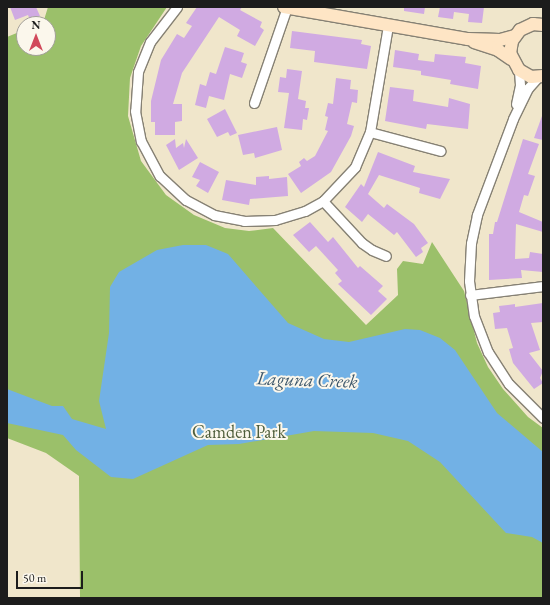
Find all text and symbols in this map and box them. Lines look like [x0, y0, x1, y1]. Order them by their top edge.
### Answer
north arrow [16, 16, 56, 56]
text: N [32, 18, 40, 32]
water label: Laguna Creek [256, 367, 358, 393]
park label: Camden Park [192, 421, 286, 443]
scale bar [18, 563, 85, 589]
text: 50 m [23, 570, 46, 586]

